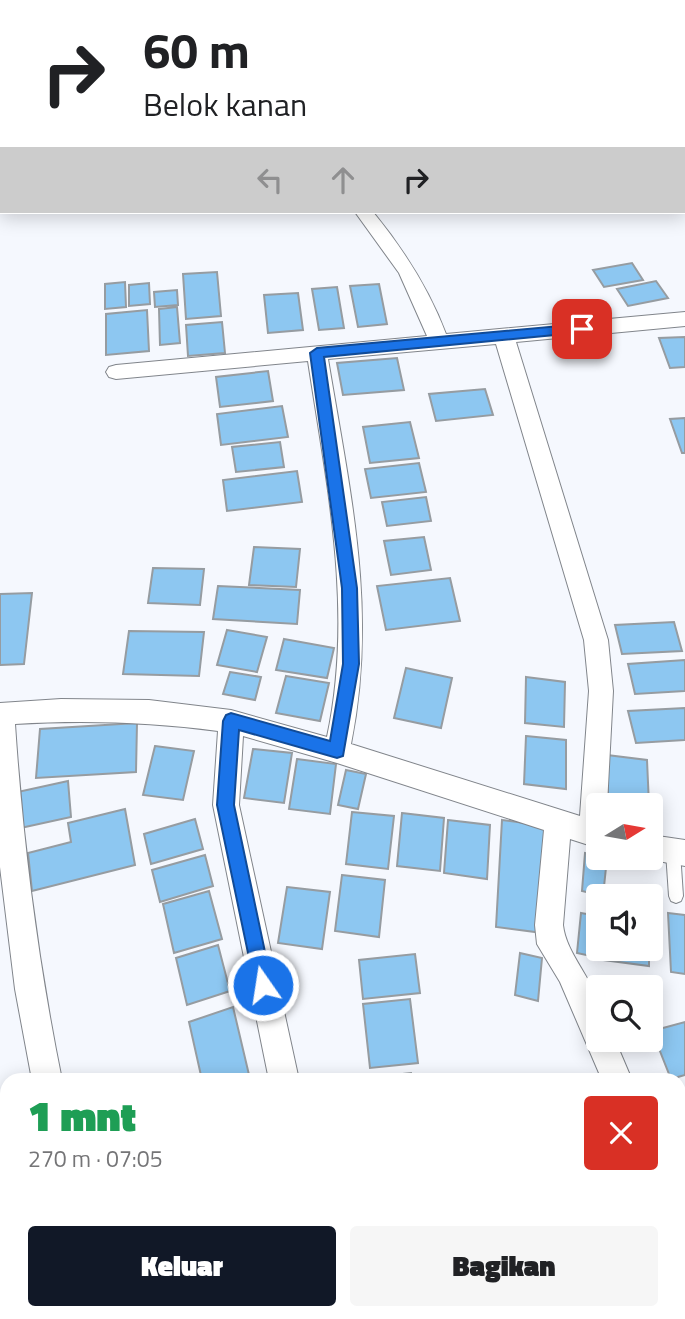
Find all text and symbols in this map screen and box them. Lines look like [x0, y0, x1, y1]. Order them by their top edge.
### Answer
text: 60 m [143, 12, 250, 87]
icon: right [28, 28, 119, 119]
text: Belok kanan [143, 80, 307, 128]
icon: left [251, 161, 289, 199]
icon: ahead [324, 161, 362, 199]
icon: right [397, 161, 435, 199]
pin [552, 299, 612, 359]
icon: arrive [563, 310, 601, 348]
north arrow [586, 793, 663, 870]
map controls [586, 793, 663, 1052]
button: sound [586, 884, 663, 961]
position arrow [226, 948, 300, 1022]
button: search [586, 975, 663, 1052]
text: 1 mnt [28, 1083, 136, 1147]
button: close [584, 1096, 658, 1170]
text: 270 m · 07:05 [28, 1141, 163, 1176]
button: Keluar [28, 1226, 336, 1306]
button: Bagikan [350, 1226, 658, 1306]

